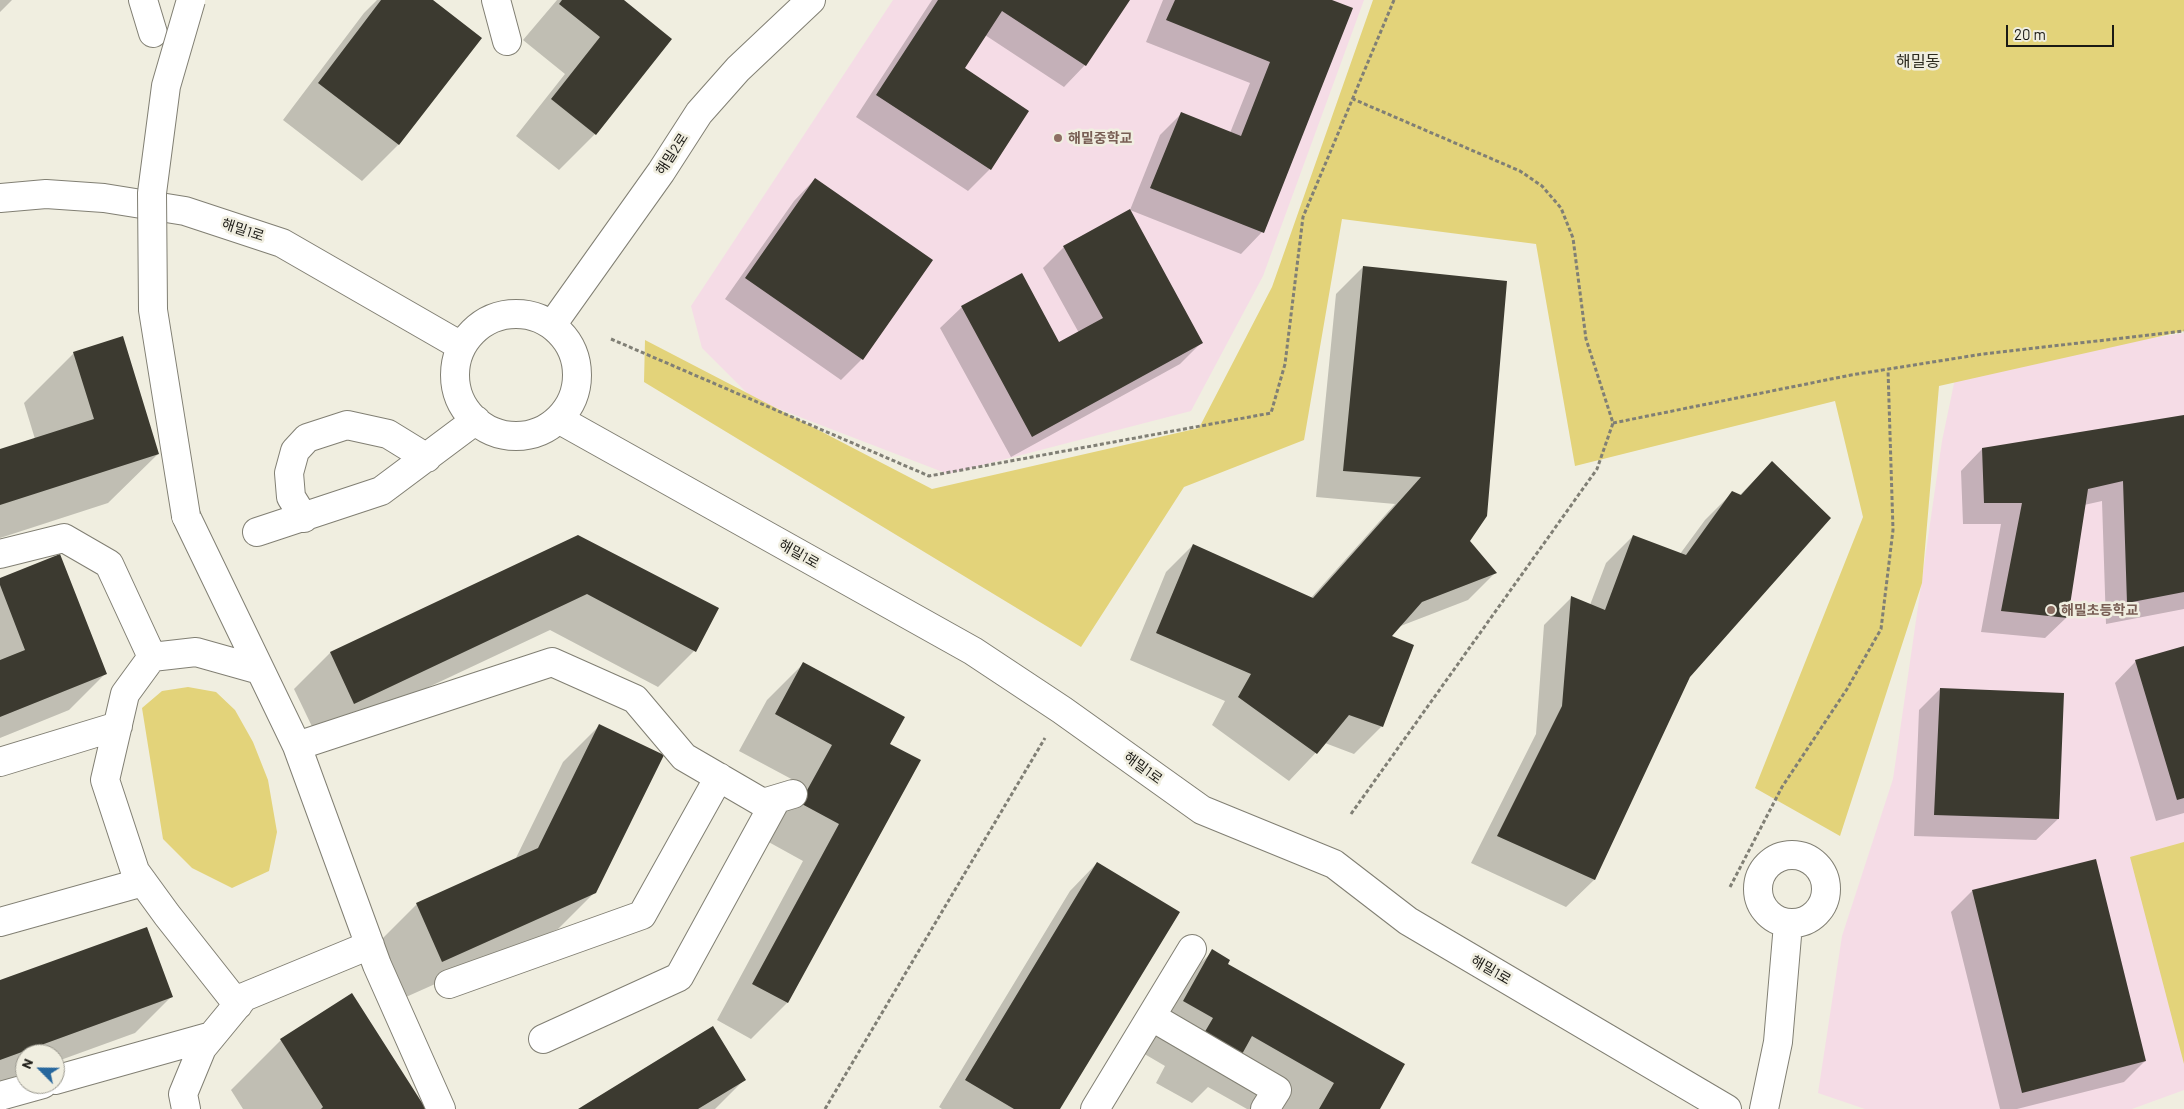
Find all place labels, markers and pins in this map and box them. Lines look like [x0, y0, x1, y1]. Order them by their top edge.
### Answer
place label: 해밀중학교 [1068, 130, 1132, 146]
marker: 해밀중학교 [1052, 132, 1064, 144]
place label: 해밀초등학교 [2061, 602, 2138, 618]
marker: 해밀초등학교 [2045, 604, 2057, 616]

